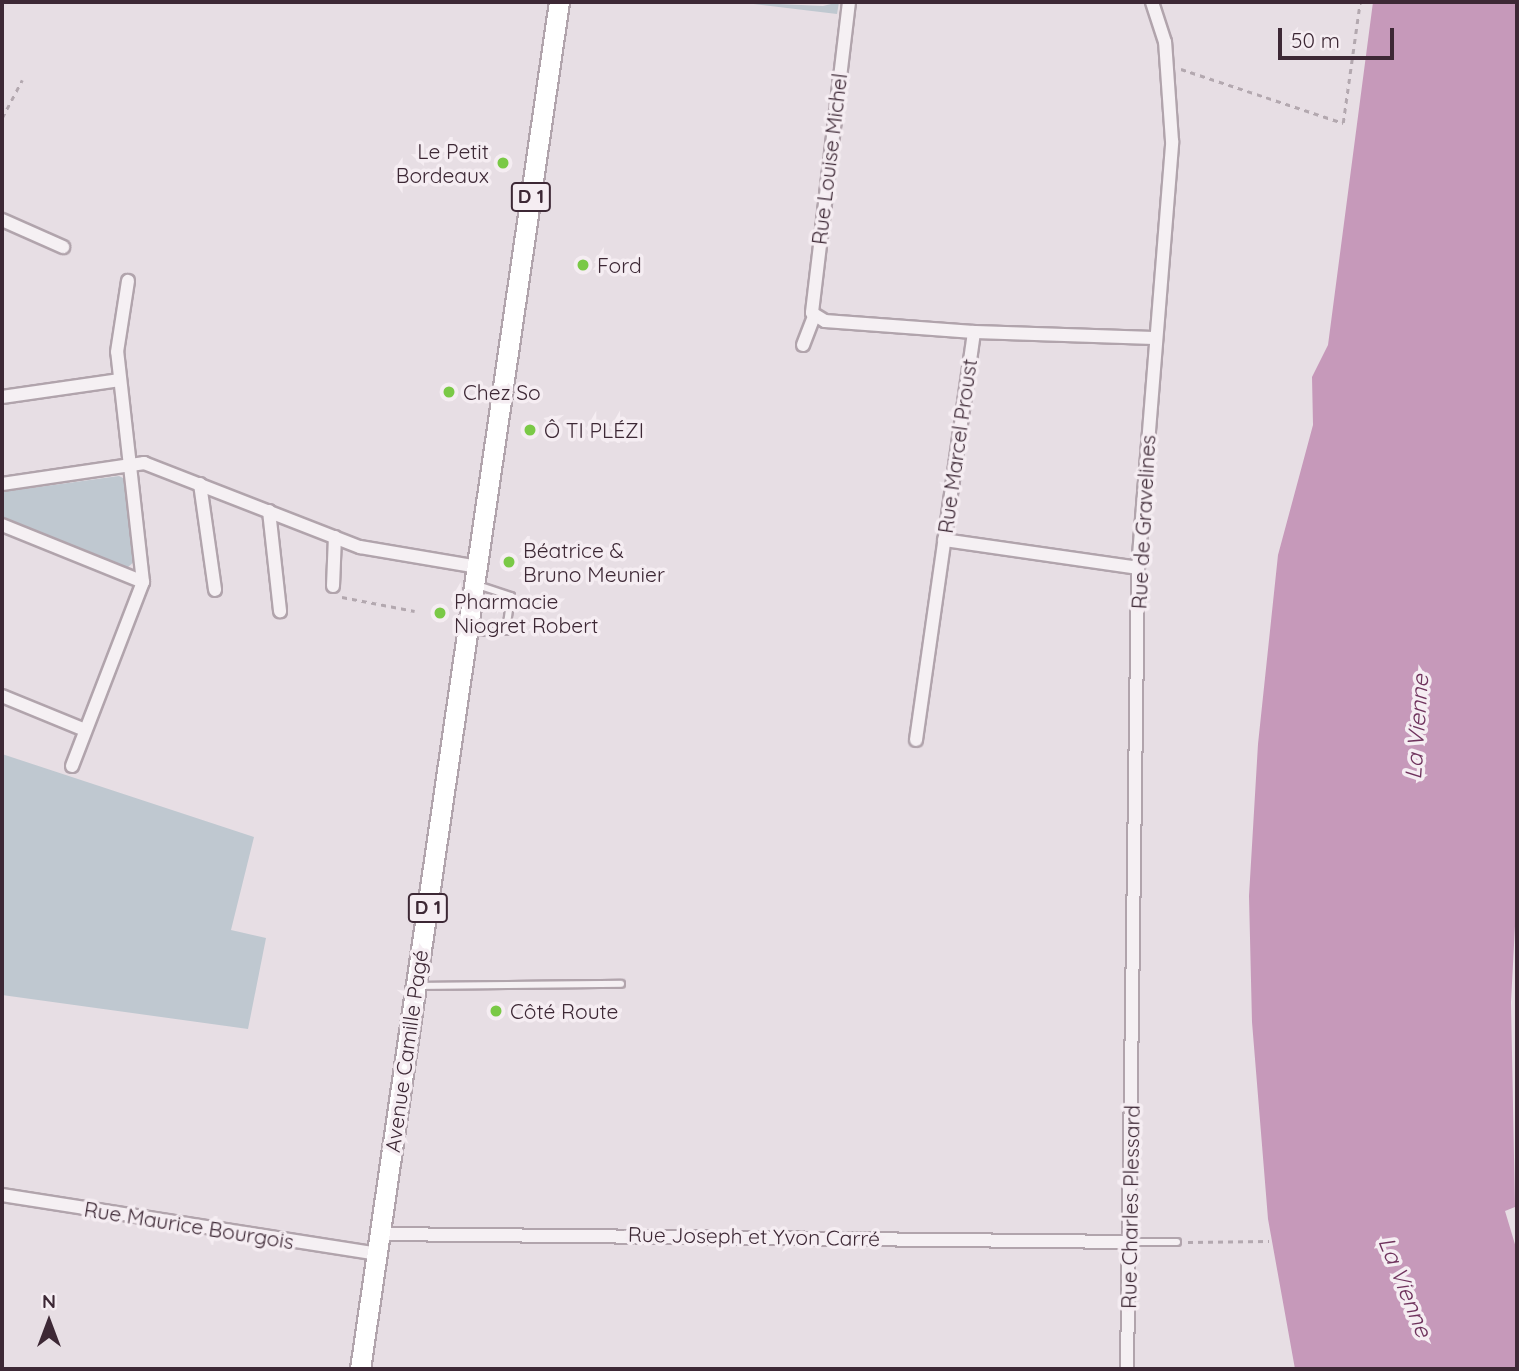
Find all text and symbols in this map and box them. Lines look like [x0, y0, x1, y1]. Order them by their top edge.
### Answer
scale bar [1281, 14, 1396, 58]
text: 50 m [1291, 27, 1340, 53]
street label: Rue Louise Michel [806, 72, 852, 246]
place label: Le Petit Bordeaux [396, 138, 489, 188]
marker: Le Petit Bordeaux [495, 155, 511, 171]
road number: D 1 [510, 182, 552, 212]
place label: Ford [597, 252, 642, 278]
marker: Ford [575, 257, 591, 273]
street label: Rue Marcel Proust [932, 357, 982, 535]
place label: Chez So [463, 379, 541, 405]
marker: Chez So [441, 384, 457, 400]
place label: Ô TI PLÉZI [544, 417, 644, 443]
marker: Ô TI PLÉZI [522, 422, 538, 438]
street label: Rue de Gravelines [1126, 434, 1160, 610]
place label: Béatrice & Bruno Meunier [523, 537, 665, 587]
marker: Béatrice & Bruno Meunier [501, 554, 517, 570]
place label: Pharmacie Niogret Robert [454, 588, 598, 638]
marker: Pharmacie Niogret Robert [432, 605, 448, 621]
water label: La Vienne [1400, 674, 1434, 780]
road number: D 1 [407, 893, 449, 924]
street label: Avenue Camille Pagé [379, 948, 433, 1154]
place label: Côté Route [510, 998, 618, 1024]
marker: Côté Route [488, 1003, 504, 1019]
street label: Rue Charles Plessard [1116, 1105, 1144, 1309]
street label: Rue Maurice Bourgois [82, 1196, 296, 1254]
street label: Rue Joseph et Yvon Carré [628, 1221, 880, 1251]
water label: La Vienne [1372, 1233, 1438, 1341]
north arrow [14, 1287, 84, 1357]
text: N [42, 1289, 56, 1313]

